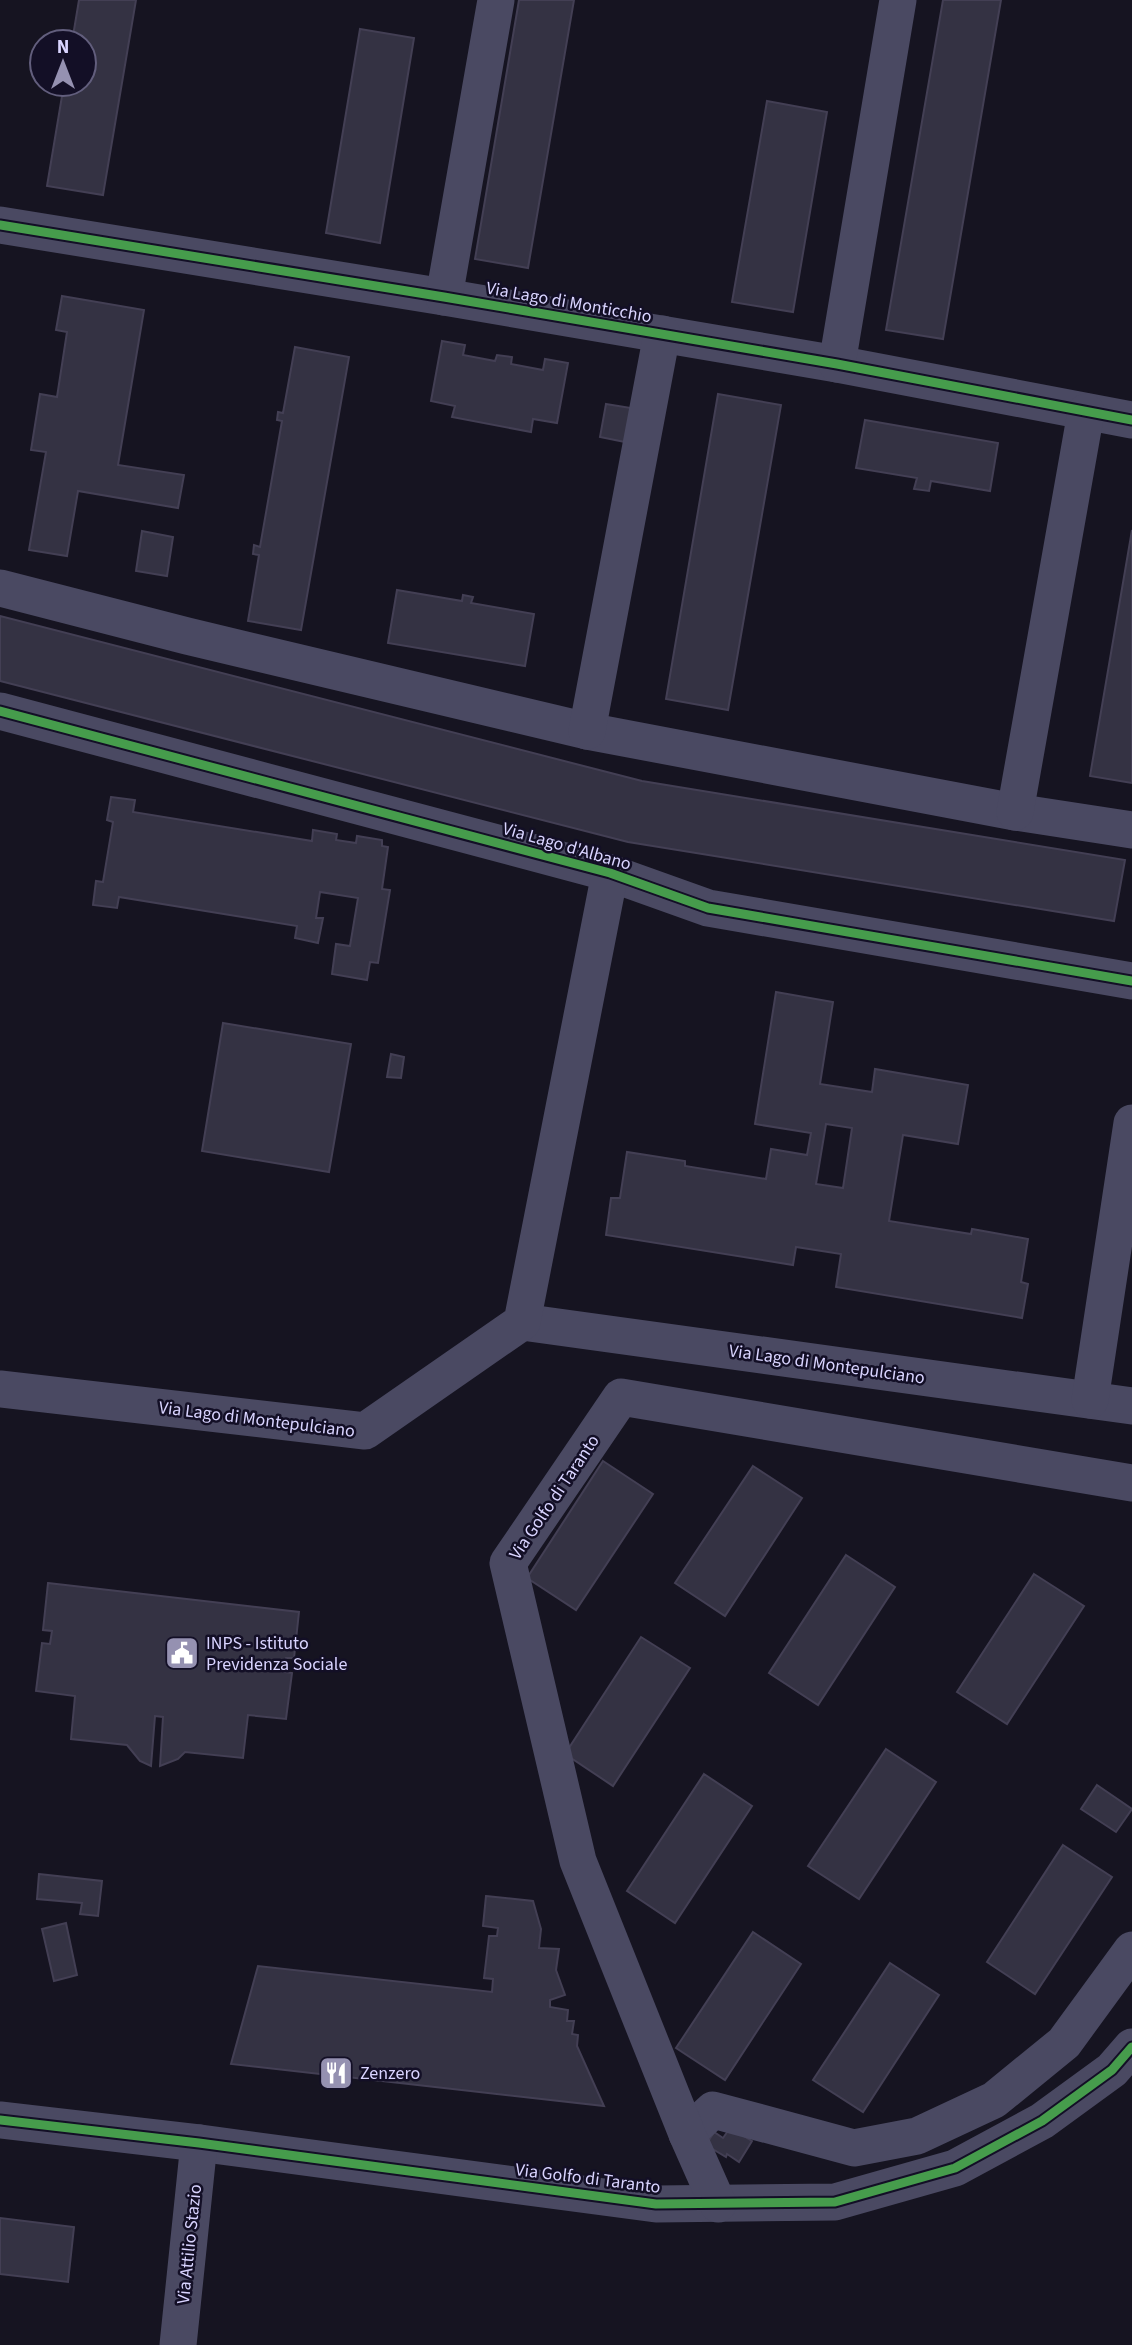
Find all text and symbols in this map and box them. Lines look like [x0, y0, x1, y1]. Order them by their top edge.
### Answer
north arrow [28, 28, 98, 98]
text: N [57, 34, 69, 61]
street label: Via Lago di Monticchio [484, 276, 654, 329]
street label: Via Lago d'Albano [500, 816, 634, 877]
street label: Via Lago di Montepulciano [727, 1338, 926, 1391]
street label: Via Lago di Montepulciano [157, 1395, 356, 1444]
street label: Via Golfo di Taranto [503, 1430, 606, 1565]
place label: INPS - Istituto Previdenza Sociale [206, 1631, 347, 1677]
public building icon: INPS - Istituto Previdenza Sociale [163, 1634, 201, 1672]
restaurant icon: Zenzero [317, 2054, 355, 2092]
place label: Zenzero [360, 2061, 420, 2086]
street label: Via Golfo di Taranto [514, 2157, 662, 2200]
street label: Via Attilio Stazio [171, 2183, 208, 2305]

